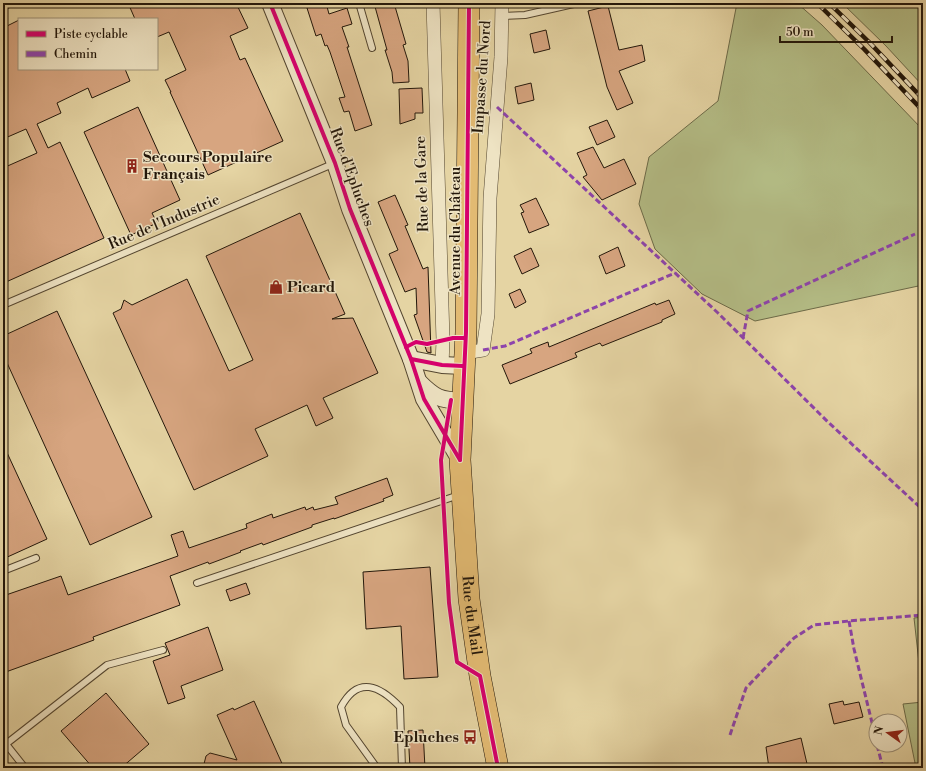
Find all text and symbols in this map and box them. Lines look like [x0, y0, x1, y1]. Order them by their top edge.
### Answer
legend [18, 18, 158, 70]
scale bar [780, 18, 892, 44]
street label: Impasse du Nord [469, 19, 495, 134]
text: 50 m [786, 25, 814, 40]
text: Piste cyclable [54, 27, 128, 42]
text: Chemin [54, 47, 97, 62]
street label: Rue d'Epluches [325, 125, 379, 229]
street label: Rue de la Gare [411, 135, 433, 233]
place label: Secours Populaire Français [143, 148, 272, 184]
building icon: Secours Populaire Français [124, 158, 140, 174]
street label: Avenue du Château [446, 166, 465, 296]
street label: Rue de l'Industrie [105, 190, 223, 254]
place label: Picard [287, 278, 336, 297]
shop icon: Picard [268, 279, 284, 295]
street label: Rue du Mail [458, 575, 486, 657]
north arrow [868, 713, 908, 753]
text: N [871, 725, 887, 737]
place label: Epluches [393, 728, 459, 747]
bus stop icon: Epluches [462, 729, 478, 745]

